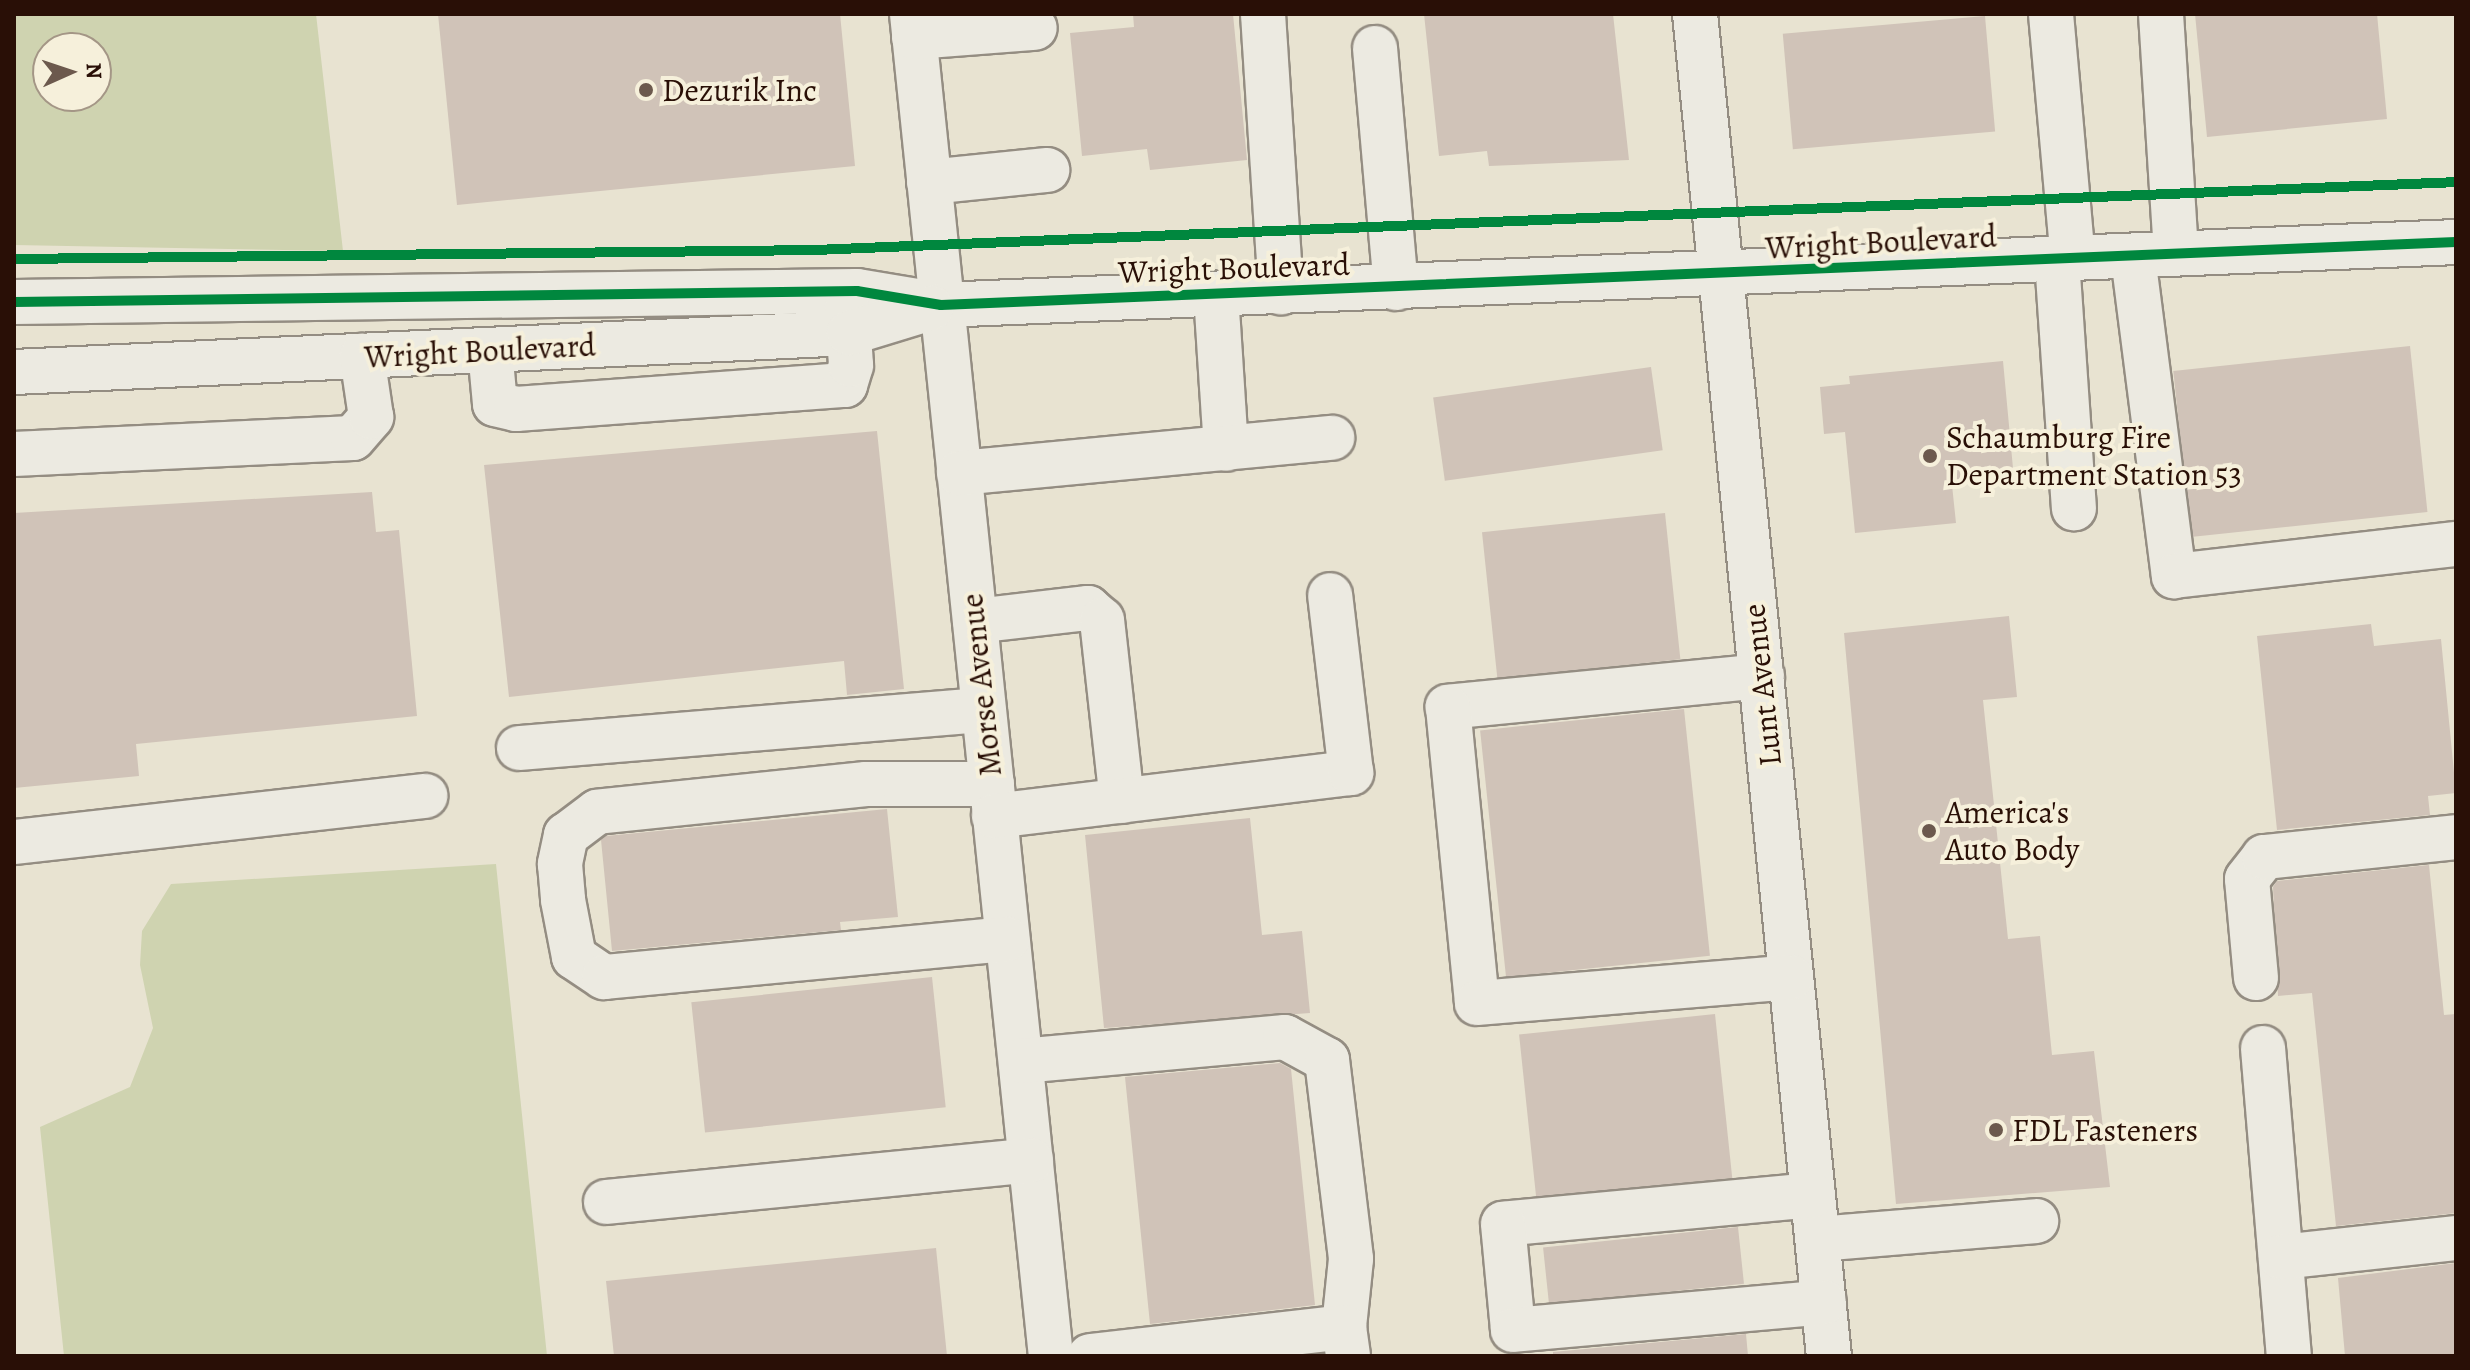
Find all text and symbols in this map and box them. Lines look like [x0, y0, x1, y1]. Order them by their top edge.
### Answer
north arrow [32, 32, 112, 112]
text: N [79, 62, 109, 80]
place label: Dezurik Inc [662, 71, 817, 109]
marker: Dezurik Inc [637, 81, 655, 99]
street label: Wright Boulevard [1764, 217, 1998, 267]
street label: Wright Boulevard [1118, 245, 1350, 291]
street label: Wright Boulevard [363, 326, 597, 376]
place label: Schaumburg Fire Department Station 53 [1946, 419, 2242, 494]
marker: Schaumburg Fire Department Station 53 [1921, 447, 1939, 465]
street label: Morse Avenue [952, 592, 1010, 778]
street label: Lunt Avenue [1734, 602, 1790, 768]
place label: America's Auto Body [1945, 794, 2079, 869]
marker: America's Auto Body [1920, 822, 1938, 840]
place label: FDL Fasteners [2012, 1111, 2198, 1149]
marker: FDL Fasteners [1987, 1121, 2005, 1139]

